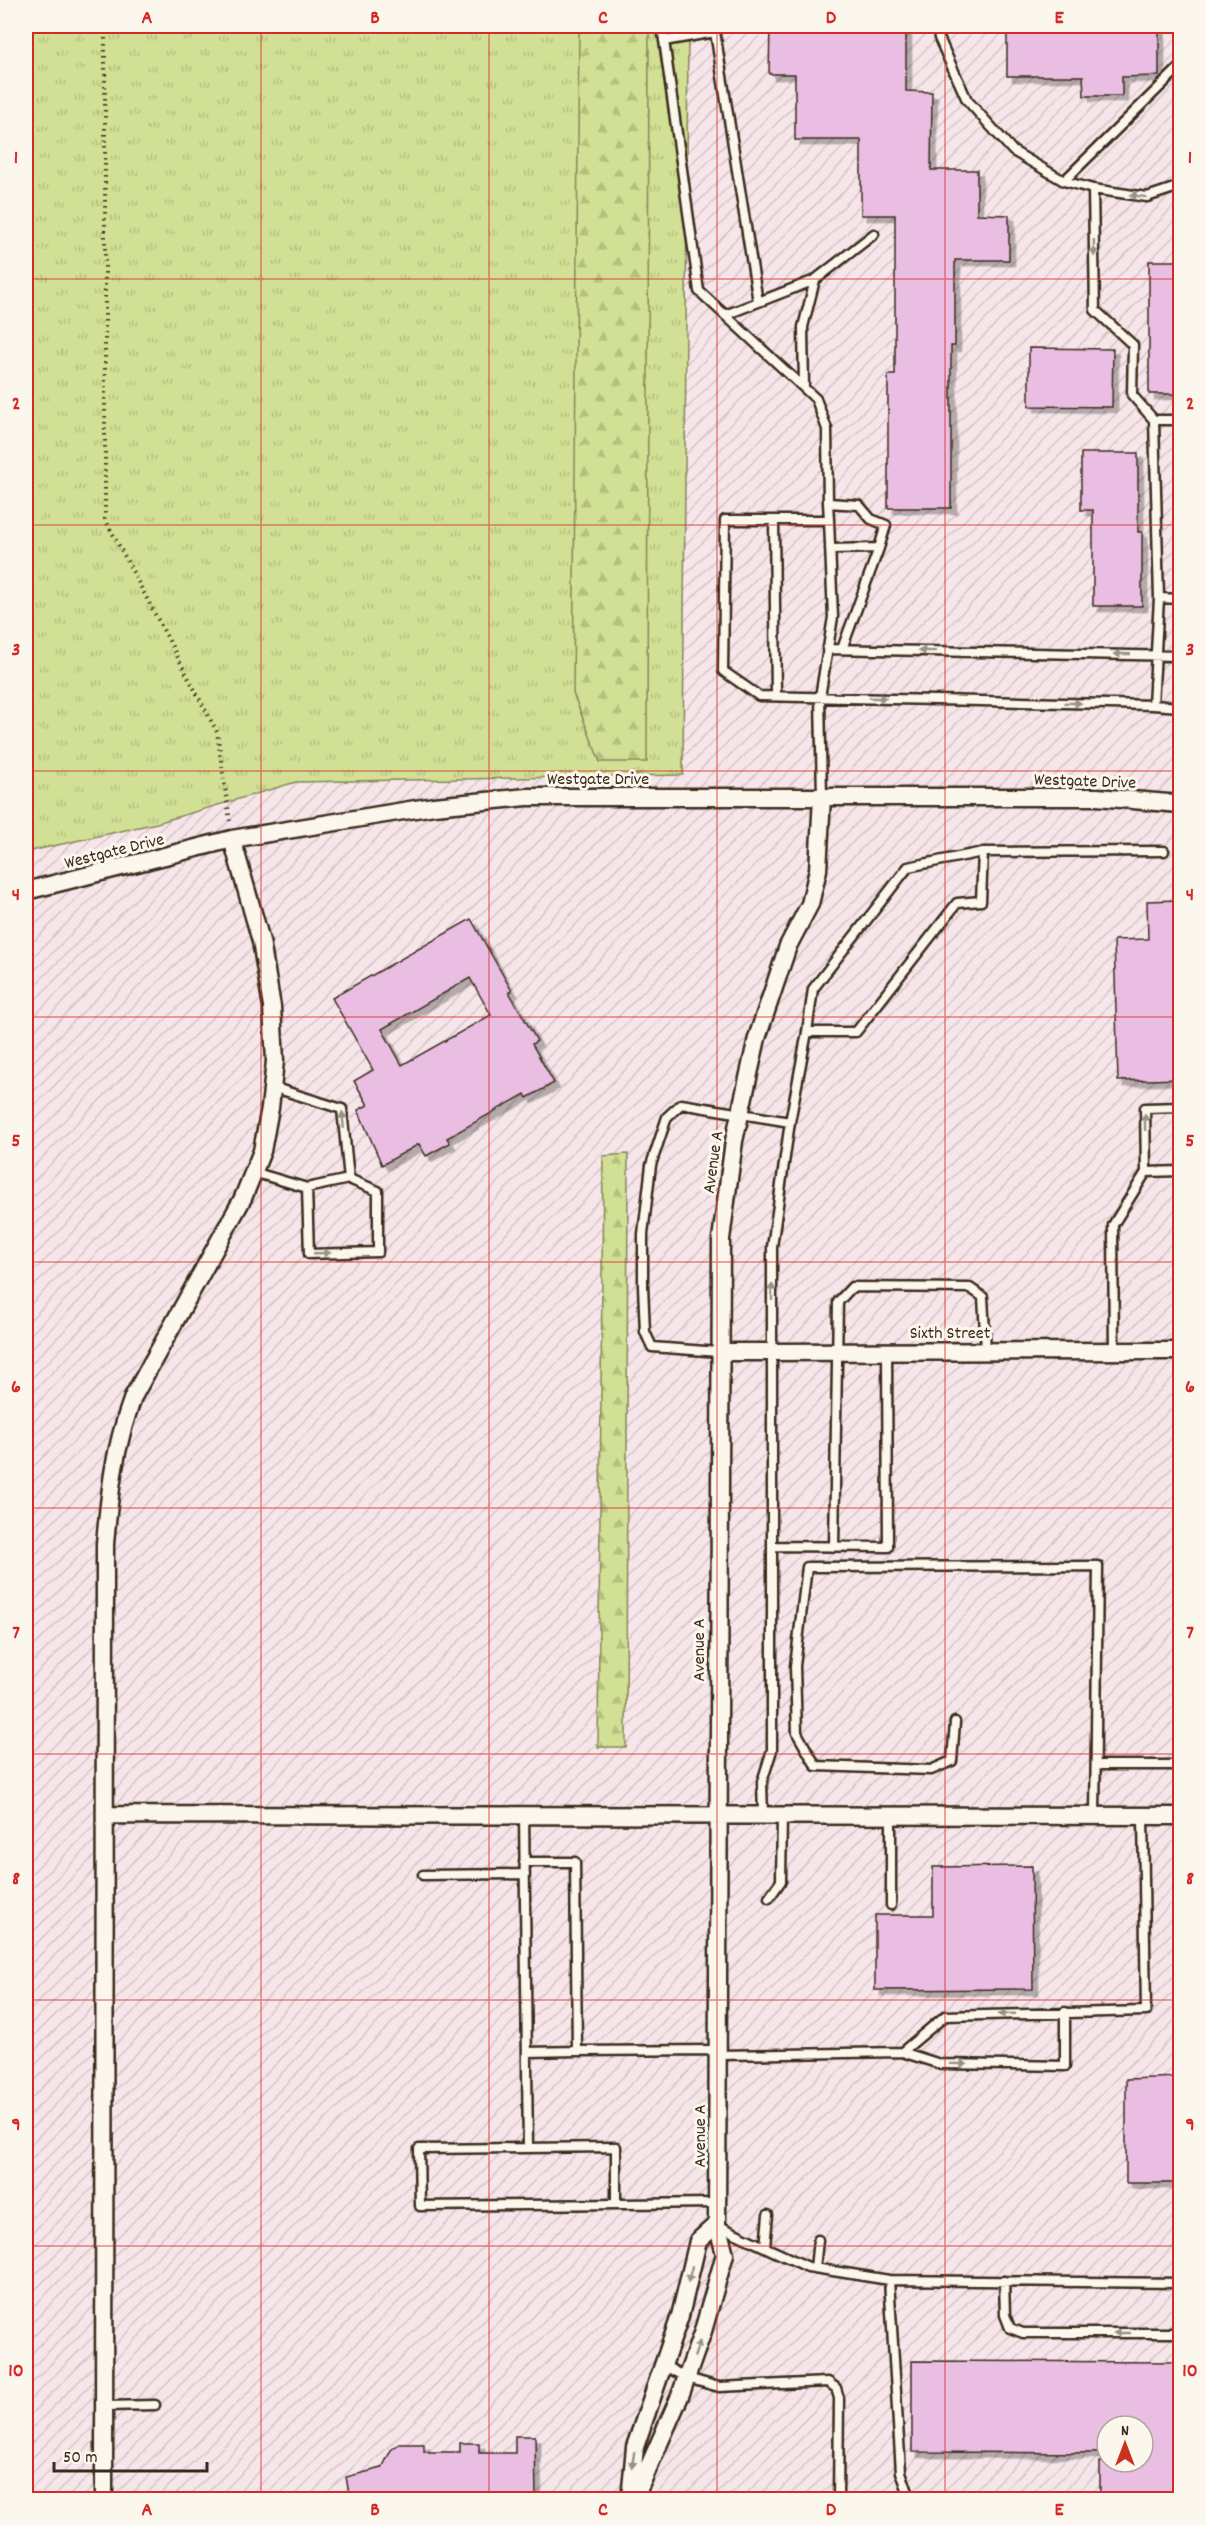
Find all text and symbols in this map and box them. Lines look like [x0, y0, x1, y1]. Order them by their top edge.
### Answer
text: A [142, 5, 153, 33]
text: B [370, 5, 380, 33]
text: C [598, 5, 608, 33]
text: D [826, 5, 837, 33]
text: E [1054, 5, 1064, 33]
text: 1 [14, 145, 18, 173]
text: 1 [1188, 145, 1192, 173]
one-way arrow [1128, 191, 1147, 200]
one-way arrow [1089, 238, 1099, 257]
text: 2 [12, 391, 20, 419]
text: 2 [1186, 391, 1194, 419]
text: 3 [12, 637, 20, 665]
text: 3 [1186, 637, 1194, 665]
one-way arrow [918, 646, 937, 655]
one-way arrow [1113, 649, 1132, 658]
one-way arrow [869, 693, 888, 703]
one-way arrow [1064, 699, 1083, 708]
street label: Westgate Drive [547, 768, 649, 793]
street label: Westgate Drive [1033, 768, 1136, 797]
street label: Westgate Drive [62, 828, 167, 877]
text: 4 [12, 882, 20, 910]
text: 4 [1186, 882, 1194, 910]
one-way arrow [338, 1111, 348, 1130]
one-way arrow [1140, 1112, 1150, 1131]
text: 5 [11, 1128, 21, 1156]
text: 5 [1185, 1128, 1195, 1156]
street label: Avenue A [698, 1129, 731, 1195]
one-way arrow [313, 1249, 332, 1258]
one-way arrow [767, 1283, 777, 1302]
street label: Sixth Street [910, 1322, 991, 1347]
text: 6 [11, 1374, 21, 1402]
text: 6 [1185, 1374, 1195, 1402]
street label: Avenue A [688, 1618, 713, 1682]
text: 7 [12, 1620, 20, 1648]
text: 7 [1186, 1620, 1194, 1648]
text: 8 [12, 1866, 20, 1894]
text: 8 [1186, 1866, 1194, 1894]
one-way arrow [997, 2009, 1016, 2019]
one-way arrow [950, 2059, 969, 2069]
street label: Avenue A [689, 2104, 714, 2168]
text: 9 [11, 2112, 21, 2140]
text: 9 [1185, 2112, 1195, 2140]
one-way arrow [685, 2264, 695, 2283]
one-way arrow [1113, 2328, 1132, 2338]
one-way arrow [693, 2340, 703, 2358]
text: 10 [8, 2358, 24, 2386]
text: 10 [1182, 2358, 1198, 2386]
north arrow [1095, 2414, 1155, 2474]
text: N [1121, 2420, 1129, 2443]
scale bar [54, 2435, 207, 2473]
text: 50 m [63, 2446, 98, 2471]
one-way arrow [629, 2450, 638, 2469]
text: A [142, 2497, 153, 2525]
text: B [370, 2497, 380, 2525]
text: C [598, 2497, 608, 2525]
text: D [826, 2497, 837, 2525]
text: E [1054, 2497, 1064, 2525]

